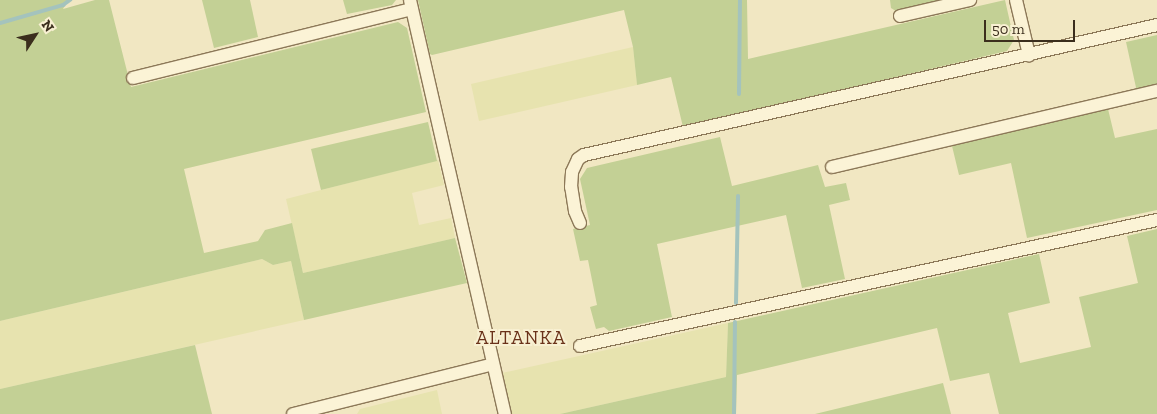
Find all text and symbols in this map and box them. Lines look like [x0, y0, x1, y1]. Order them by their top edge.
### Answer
north arrow [10, 10, 60, 60]
scale bar [987, 10, 1078, 42]
text: N [38, 17, 58, 35]
text: 50 m [992, 20, 1025, 38]
district label: ALTANKA [475, 327, 567, 349]

